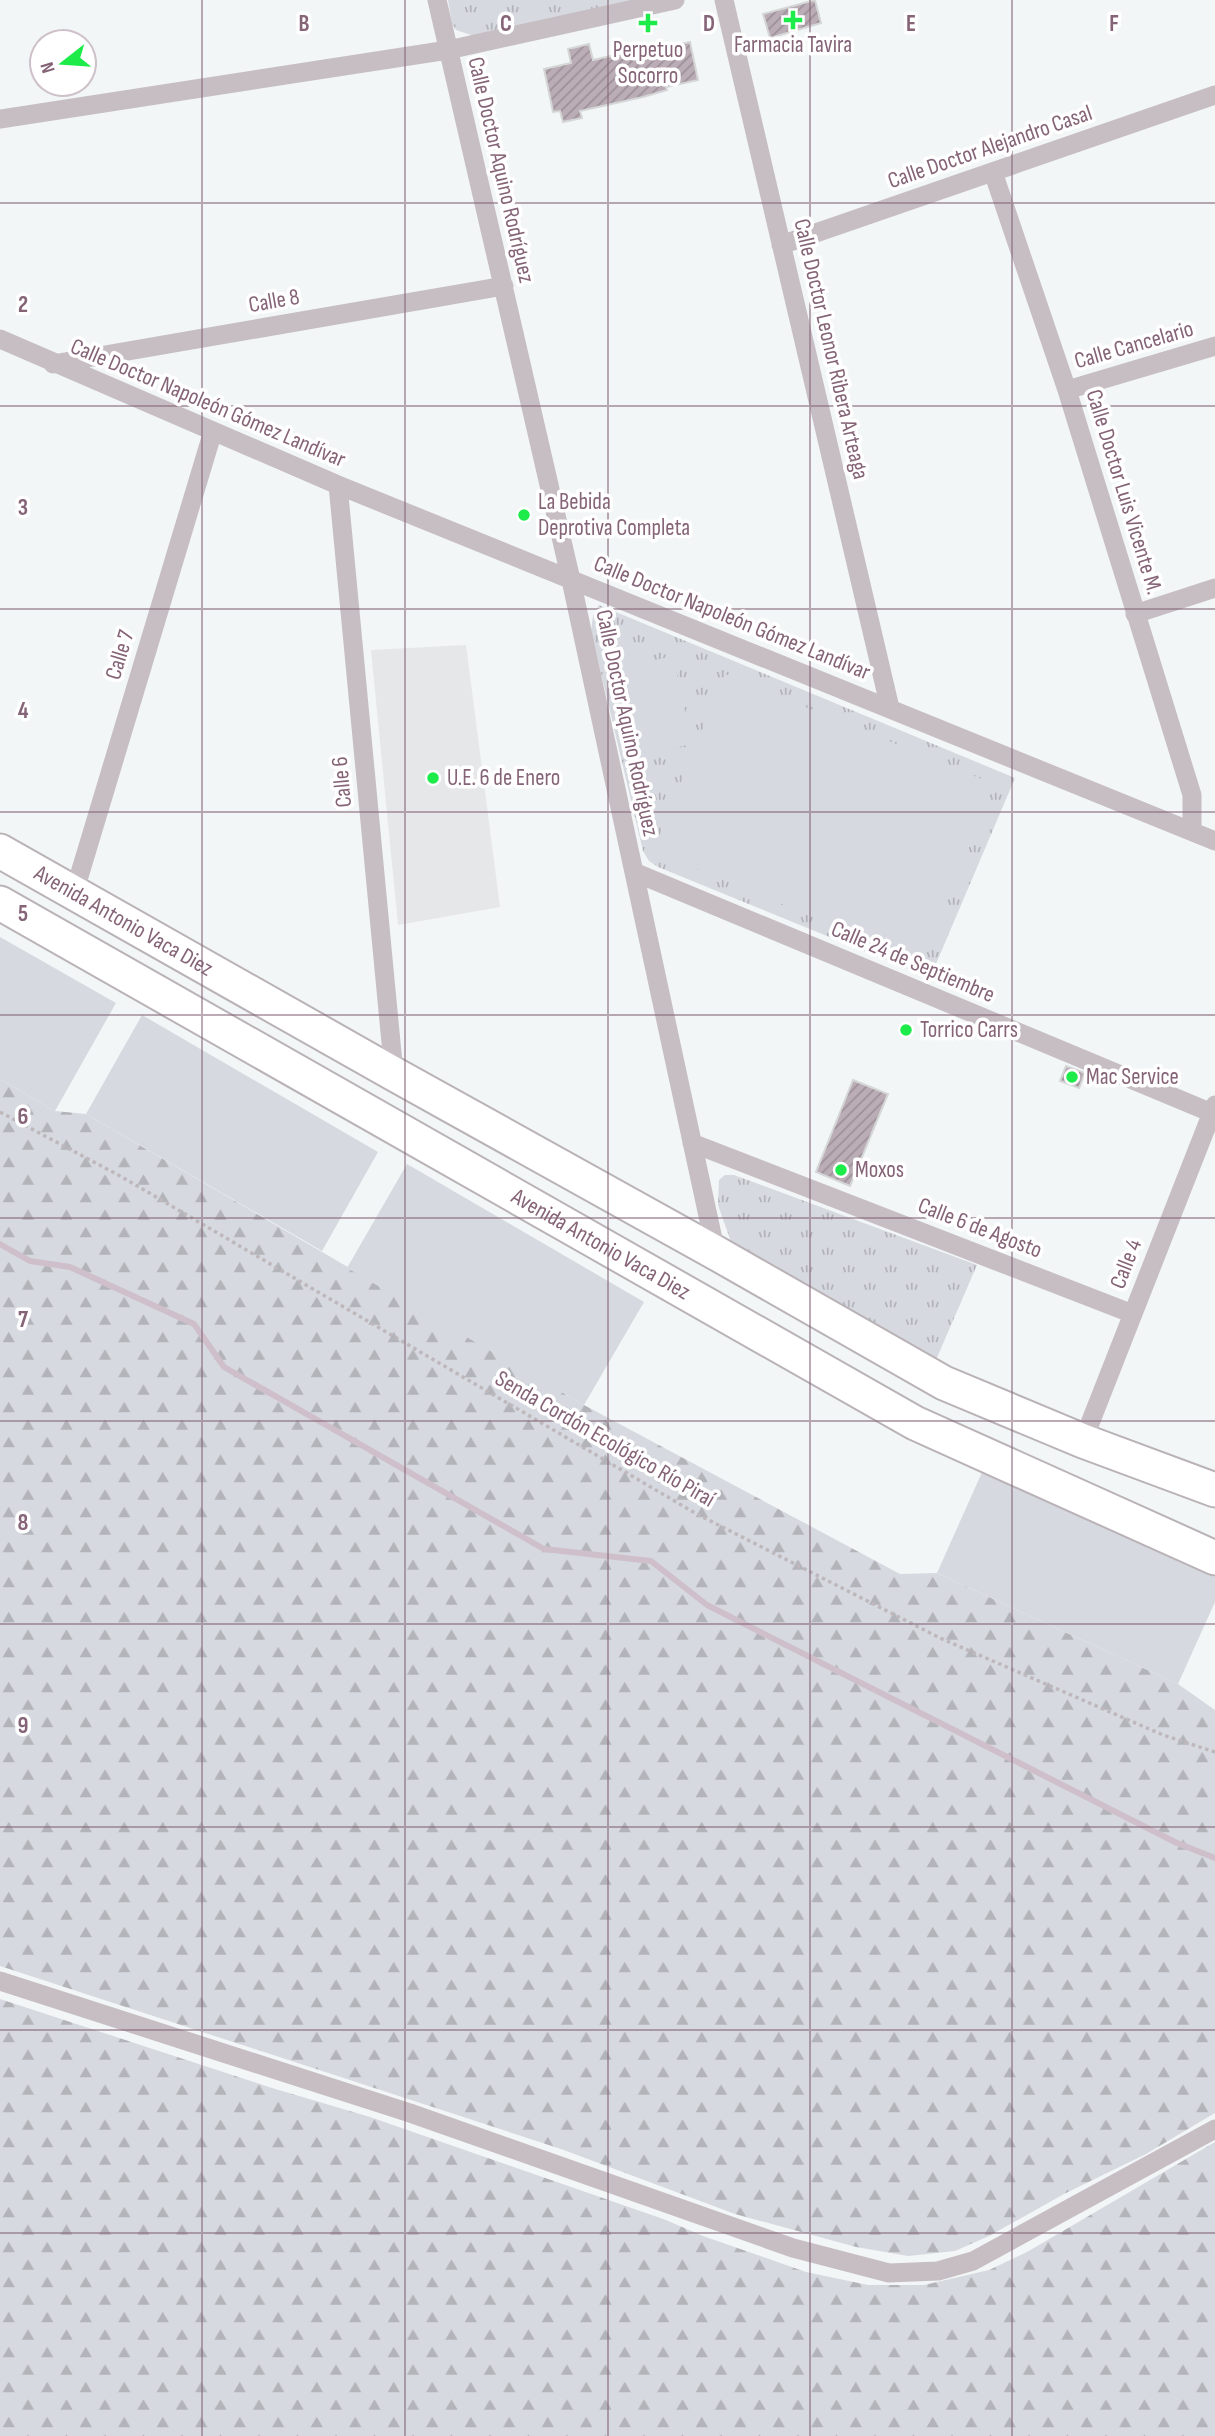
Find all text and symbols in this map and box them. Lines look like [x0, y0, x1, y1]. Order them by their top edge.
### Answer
text: B [299, 10, 310, 38]
text: C [500, 10, 512, 38]
text: D [703, 10, 715, 38]
text: E [906, 10, 916, 38]
text: F [1109, 10, 1119, 38]
marker: Farmacia Tavira [785, 12, 801, 28]
marker: Perpetuo Socorro [638, 13, 658, 33]
north arrow [28, 28, 98, 98]
place label: Farmacia Tavira [734, 31, 852, 59]
place label: Perpetuo Socorro [613, 36, 683, 90]
street label: Calle Doctor Aquino Rodríguez [461, 54, 541, 286]
text: N [36, 59, 61, 76]
street label: Calle Doctor Alejandro Casal [884, 99, 1096, 195]
street label: Calle Doctor Leonor Ribera Arteaga [787, 216, 875, 482]
street label: Calle 8 [246, 283, 302, 319]
text: 2 [18, 291, 28, 319]
street label: Calle Cancelario [1071, 315, 1197, 375]
street label: Calle Doctor Napoleón Gómez Landívar [66, 332, 350, 474]
street label: Calle Doctor Luis Vicente M. [1080, 386, 1168, 598]
place label: La Bebida Deprotiva Completa [538, 488, 690, 542]
text: 3 [18, 494, 28, 522]
marker: La Bebida Deprotiva Completa [516, 507, 532, 523]
street label: Calle Doctor Napoleón Gómez Landívar [590, 550, 875, 687]
street label: Calle Doctor Aquino Rodríguez [589, 607, 665, 839]
street label: Calle 7 [99, 627, 141, 683]
text: 4 [18, 697, 29, 725]
street label: Calle 6 [326, 755, 358, 809]
place label: U.E. 6 de Enero [447, 764, 560, 792]
marker: U.E. 6 de Enero [425, 770, 441, 786]
street label: Avenida Antonio Vaca Diez [28, 859, 218, 983]
text: 5 [18, 900, 28, 928]
street label: Calle 24 de Septiembre [827, 915, 999, 1009]
place label: Torrico Carrs [920, 1016, 1018, 1044]
marker: Torrico Carrs [898, 1022, 914, 1038]
place label: Mac Service [1086, 1063, 1179, 1091]
marker: Mac Service [1064, 1069, 1080, 1085]
text: 6 [18, 1103, 28, 1131]
place label: Moxos [855, 1156, 904, 1184]
marker: Moxos [833, 1162, 849, 1178]
street label: Avenida Antonio Vaca Diez [506, 1182, 695, 1306]
street label: Calle 6 de Agosto [914, 1192, 1046, 1264]
street label: Calle 4 [1104, 1235, 1148, 1293]
text: 7 [18, 1306, 28, 1334]
street label: Senda Cordón Ecológico Río Piraí [490, 1365, 721, 1514]
text: 8 [18, 1509, 29, 1537]
text: 9 [18, 1712, 28, 1740]

